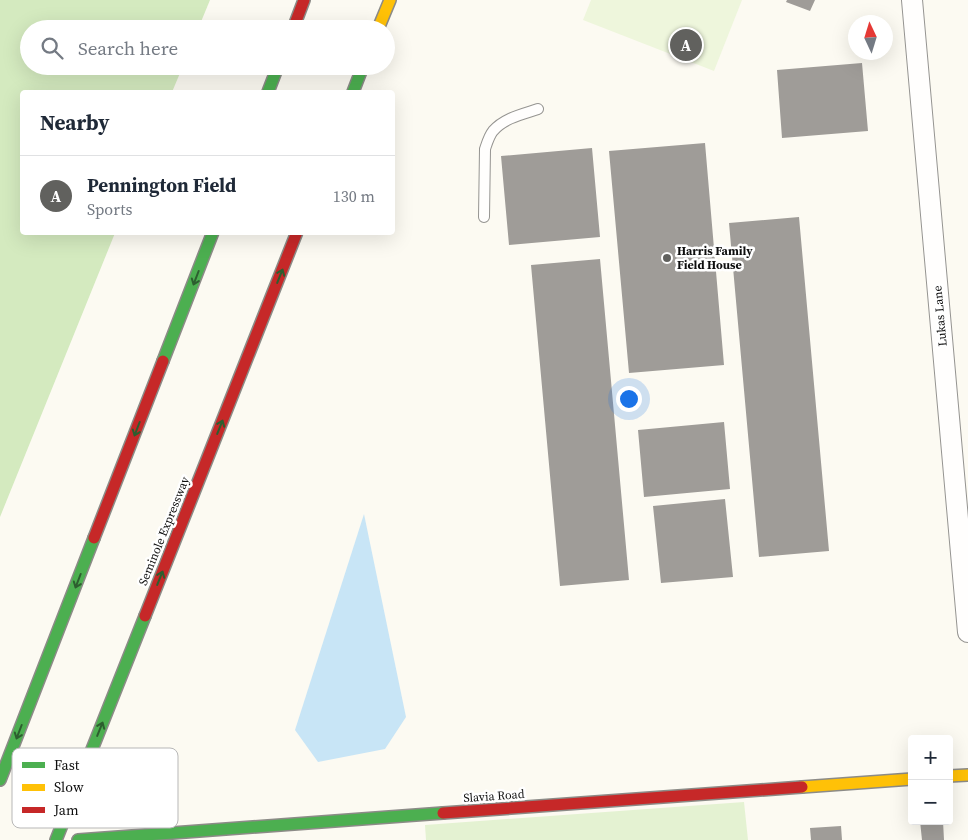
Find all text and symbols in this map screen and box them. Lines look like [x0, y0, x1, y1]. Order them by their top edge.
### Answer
north arrow [848, 15, 893, 60]
search box [20, 20, 395, 75]
pin: A [670, 26, 702, 64]
icon: search [38, 34, 66, 62]
text: Search here [78, 35, 178, 61]
text: Nearby [40, 108, 110, 137]
text: Pennington Field [87, 172, 236, 198]
text: A [51, 185, 61, 207]
text: 130 m [333, 185, 375, 207]
text: Sports [87, 198, 132, 220]
place label: Harris Family Field House [677, 243, 753, 273]
marker: Harris Family Field House [661, 252, 673, 264]
one-way arrow [276, 269, 285, 284]
one-way arrow [191, 270, 200, 285]
street label: Lukas Lane [929, 285, 951, 347]
your location [616, 386, 642, 412]
one-way arrow [216, 420, 225, 435]
one-way arrow [132, 421, 141, 436]
street label: Seminole Expressway [135, 474, 193, 588]
one-way arrow [156, 571, 165, 586]
one-way arrow [73, 573, 82, 588]
one-way arrow [96, 722, 106, 737]
one-way arrow [14, 724, 23, 739]
map controls [908, 735, 953, 825]
button: + [908, 735, 953, 780]
legend [12, 748, 178, 828]
text: Fast [54, 755, 80, 775]
text: Slow [54, 777, 84, 797]
button: − [908, 780, 953, 825]
street label: Slavia Road [463, 786, 525, 806]
text: Jam [53, 800, 79, 820]

